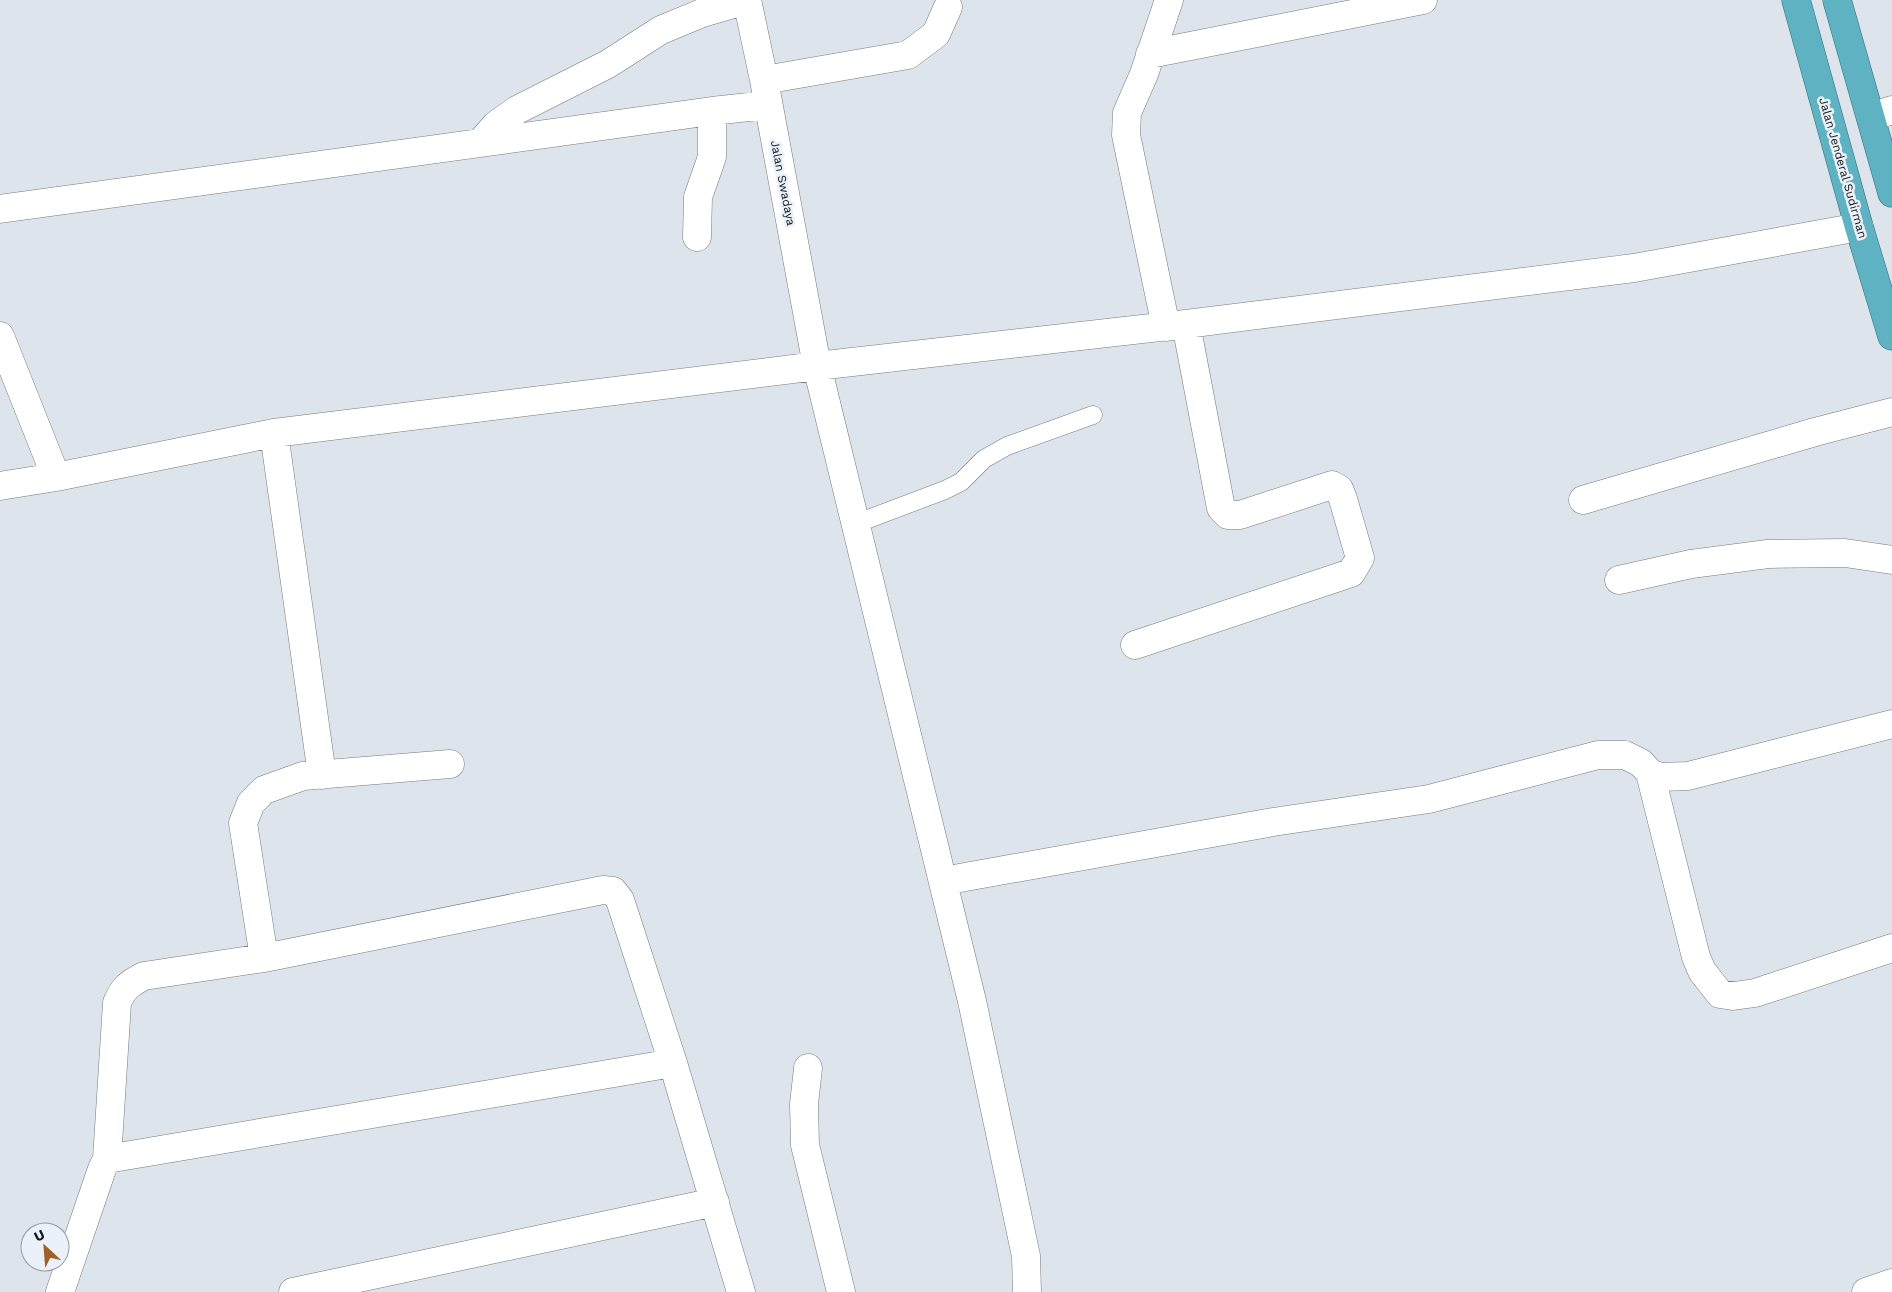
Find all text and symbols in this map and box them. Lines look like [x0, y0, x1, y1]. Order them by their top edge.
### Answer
street label: Jalan Jenderal Sudirman [1816, 96, 1870, 240]
street label: Jalan Swadaya [768, 139, 798, 227]
north arrow [20, 1222, 70, 1272]
text: U [31, 1226, 47, 1245]

